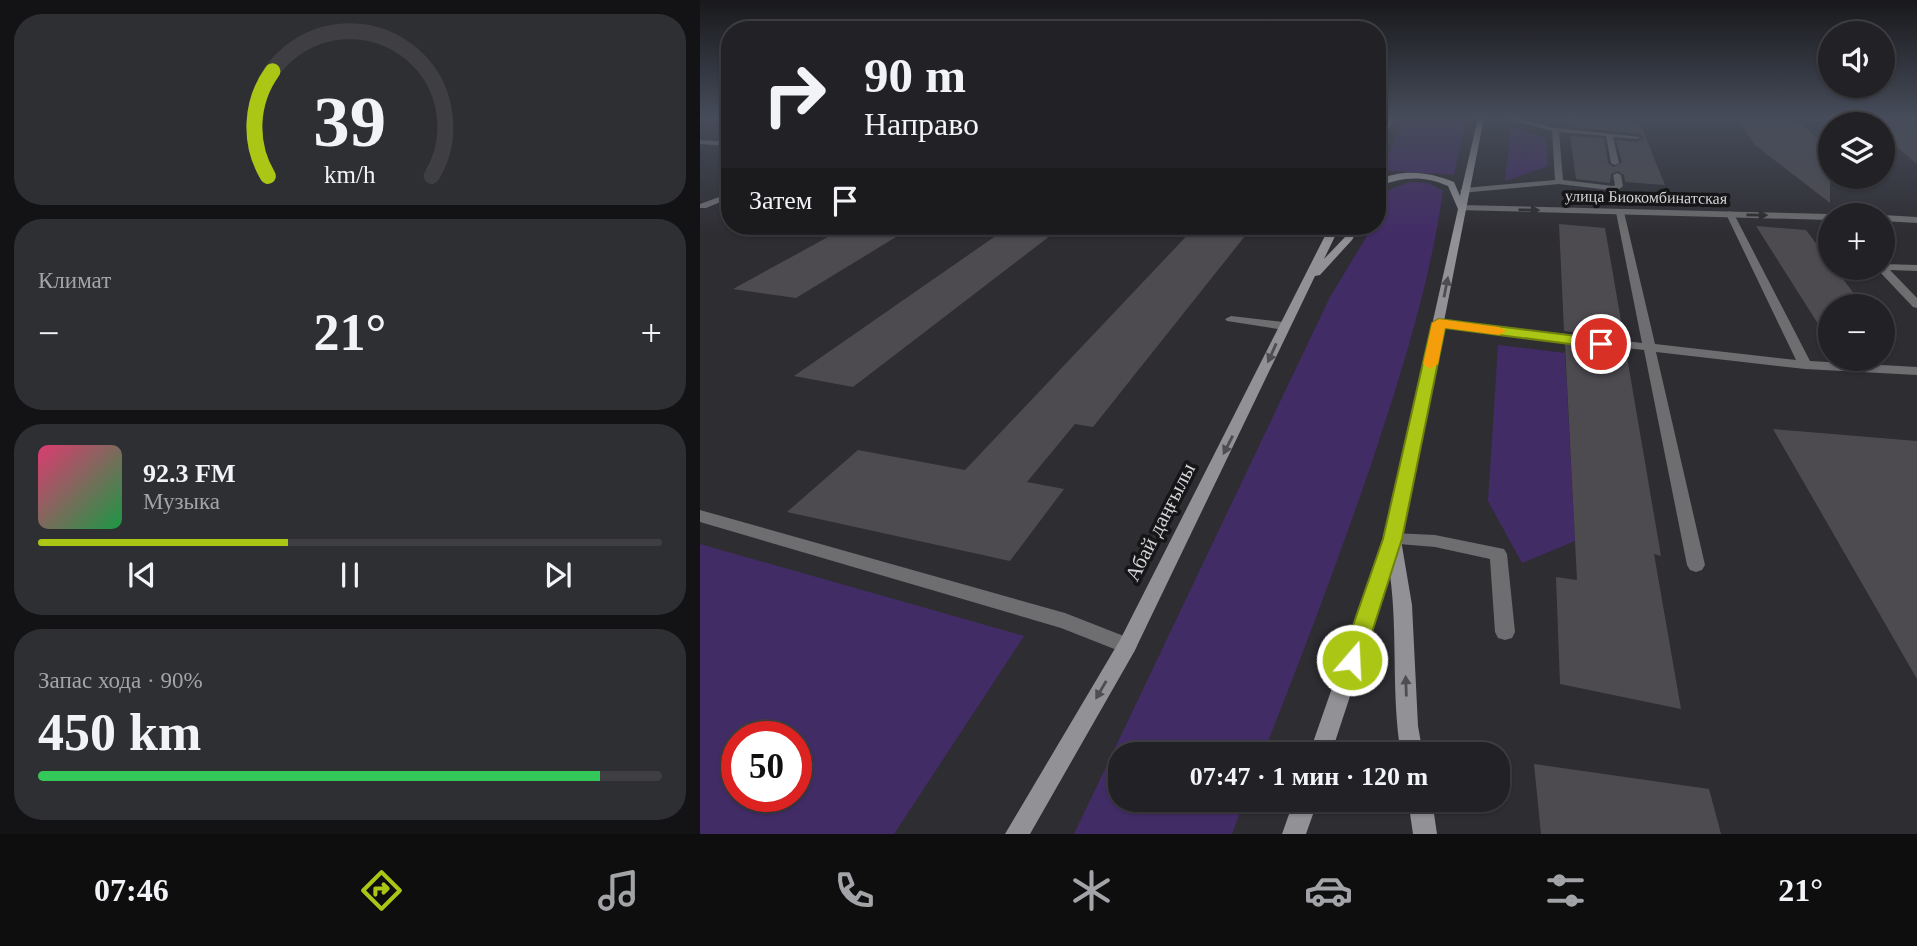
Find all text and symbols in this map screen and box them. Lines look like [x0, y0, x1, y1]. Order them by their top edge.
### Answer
map controls [1818, 21, 1895, 371]
button: sound [1818, 21, 1895, 98]
text: 90 m [864, 48, 966, 103]
icon: right [749, 49, 840, 140]
text: 39 [314, 81, 386, 162]
text: Направо [864, 106, 979, 142]
button: layers [1818, 112, 1895, 189]
text: km/h [324, 160, 376, 187]
icon: arrive [826, 182, 864, 220]
text: Затем [749, 186, 812, 215]
street label: улица Биокомбинатская [1565, 187, 1728, 208]
button: + [1818, 203, 1895, 280]
one-way arrow [1519, 204, 1541, 216]
one-way arrow [1746, 209, 1768, 221]
text: Климат [38, 268, 111, 293]
one-way arrow [1441, 276, 1452, 298]
button: − [1818, 294, 1895, 371]
text: 21° [314, 304, 386, 361]
text: − [38, 312, 59, 354]
text: + [641, 312, 662, 354]
pin [1571, 314, 1631, 374]
icon: arrive [1582, 325, 1620, 363]
one-way arrow [1266, 343, 1278, 363]
one-way arrow [1222, 435, 1234, 455]
text: 92.3 FM [143, 459, 235, 488]
street label: Абай даңғылы [1120, 459, 1200, 585]
text: Музыка [143, 489, 220, 514]
icon: previous [123, 556, 161, 594]
icon: pause [331, 556, 369, 594]
icon: next [539, 556, 577, 594]
position arrow [1315, 623, 1389, 697]
text: Запас хода · 90% [38, 668, 203, 693]
one-way arrow [1400, 675, 1411, 697]
one-way arrow [1095, 681, 1107, 700]
text: 450 km [38, 704, 201, 761]
speed limit sign: 50 [721, 721, 812, 812]
text: 07:47 · 1 мин · 120 m [1190, 762, 1428, 791]
icon: directions [357, 866, 406, 915]
icon: music [594, 866, 643, 915]
icon: phone [830, 866, 879, 915]
icon: climate [1067, 866, 1116, 915]
icon: car [1304, 866, 1353, 915]
icon: filters [1541, 866, 1590, 915]
text: 07:46 [94, 872, 169, 908]
text: 21° [1778, 872, 1823, 908]

